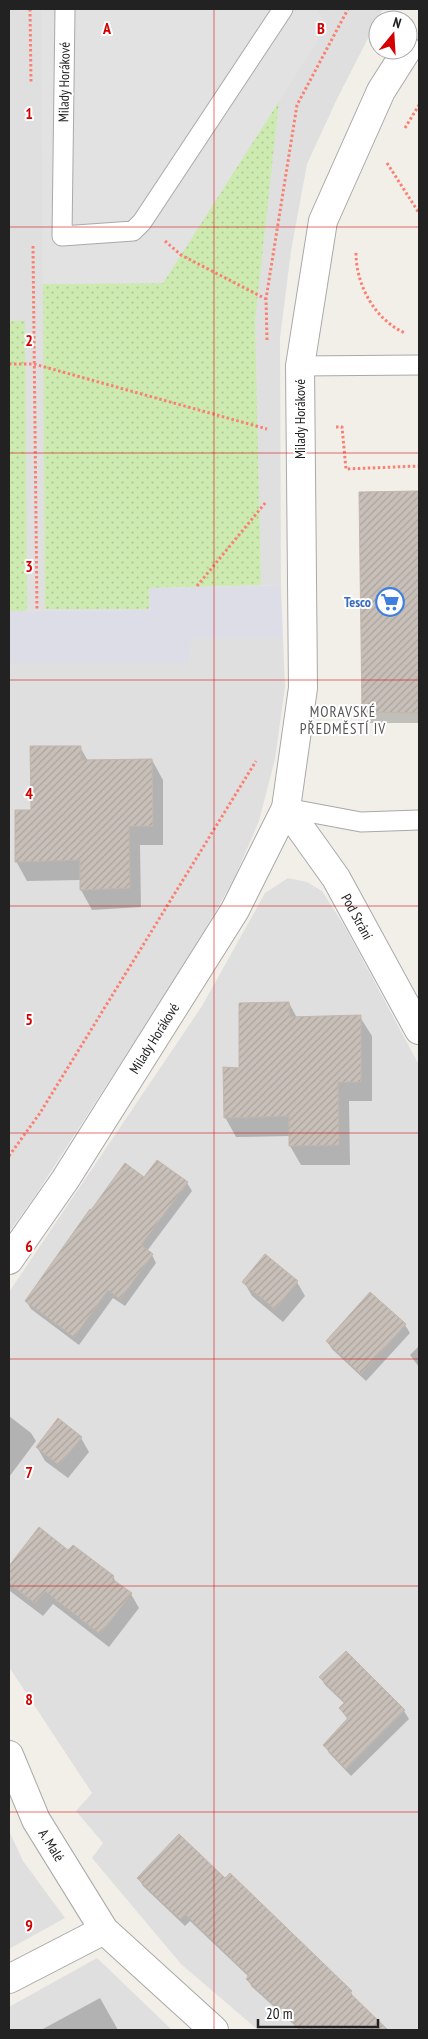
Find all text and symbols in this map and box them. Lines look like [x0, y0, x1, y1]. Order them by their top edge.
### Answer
north arrow [368, 10, 418, 60]
text: N [391, 13, 403, 32]
text: A [102, 18, 112, 38]
text: B [317, 18, 325, 38]
street label: Milady Horákové [54, 42, 74, 122]
text: 1 [25, 103, 33, 123]
text: 2 [25, 330, 33, 350]
street label: Milady Horákové [291, 379, 309, 459]
text: 3 [25, 556, 33, 576]
supermarket icon: Tesco [375, 587, 405, 617]
place label: Tesco [344, 593, 371, 611]
district label: MORAVSKÉ PŘEDMĚSTÍ IV [300, 702, 386, 738]
text: 4 [25, 783, 33, 803]
street label: Pod Strání [337, 891, 377, 943]
street label: Milady Horákové [125, 999, 183, 1077]
text: 5 [25, 1009, 33, 1029]
text: 6 [25, 1236, 33, 1256]
text: 7 [25, 1462, 33, 1482]
text: 8 [25, 1689, 33, 1709]
street label: A. Malé [35, 1826, 69, 1865]
text: 9 [25, 1915, 33, 1935]
scale bar [258, 1996, 378, 2028]
text: 20 m [266, 2004, 292, 2023]

